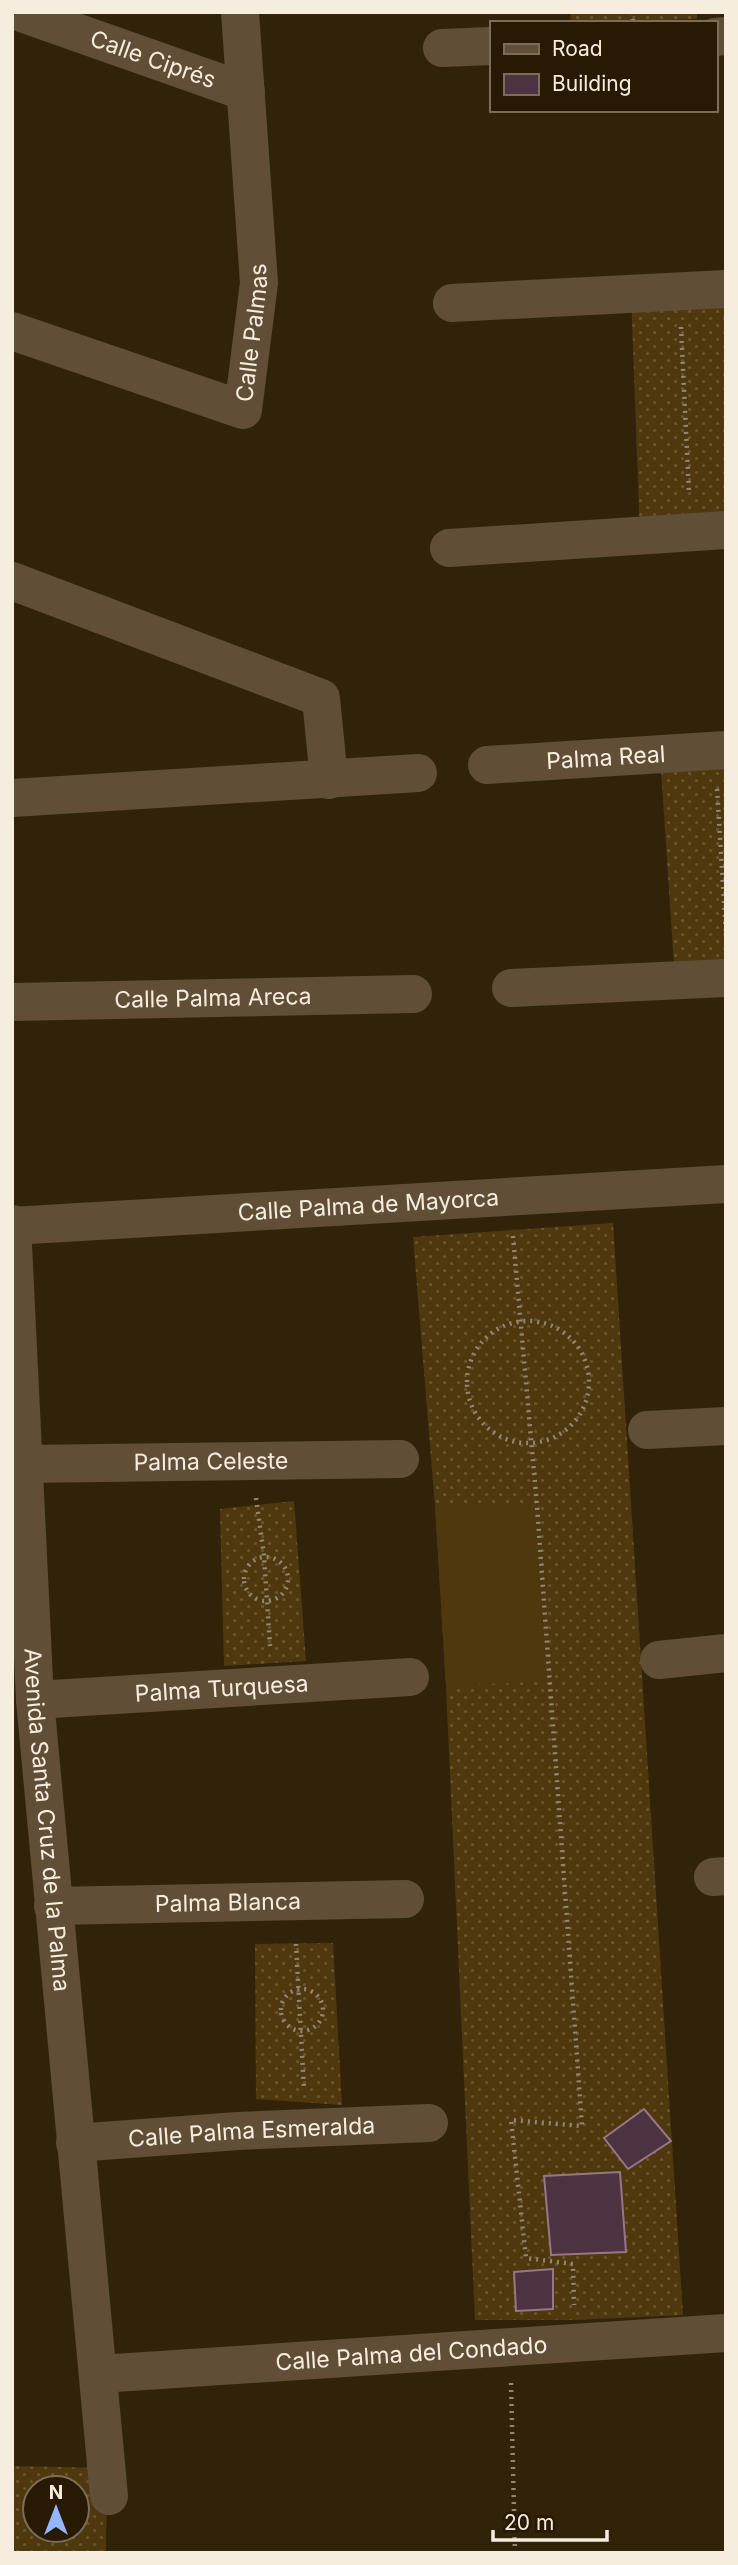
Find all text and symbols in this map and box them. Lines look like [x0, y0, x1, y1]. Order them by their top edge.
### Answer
legend [490, 21, 717, 112]
street label: Calle Ciprés [86, 24, 219, 94]
text: Road [552, 36, 603, 61]
text: Building [552, 71, 632, 96]
street label: Calle Palmas [230, 263, 273, 404]
street label: Palma Real [545, 740, 666, 775]
street label: Calle Palma Areca [114, 982, 312, 1014]
street label: Calle Palma de Mayorca [237, 1183, 500, 1227]
street label: Palma Celeste [133, 1446, 289, 1477]
street label: Avenida Santa Cruz de la Palma [19, 1647, 76, 1993]
street label: Palma Turquesa [134, 1669, 309, 1708]
street label: Palma Blanca [155, 1887, 301, 1918]
street label: Calle Palma Esmeralda [127, 2111, 376, 2153]
street label: Calle Palma del Condado [275, 2331, 548, 2376]
north arrow [21, 2474, 91, 2544]
text: N [49, 2481, 63, 2504]
scale bar [493, 2498, 607, 2542]
text: 20 m [504, 2510, 554, 2535]

